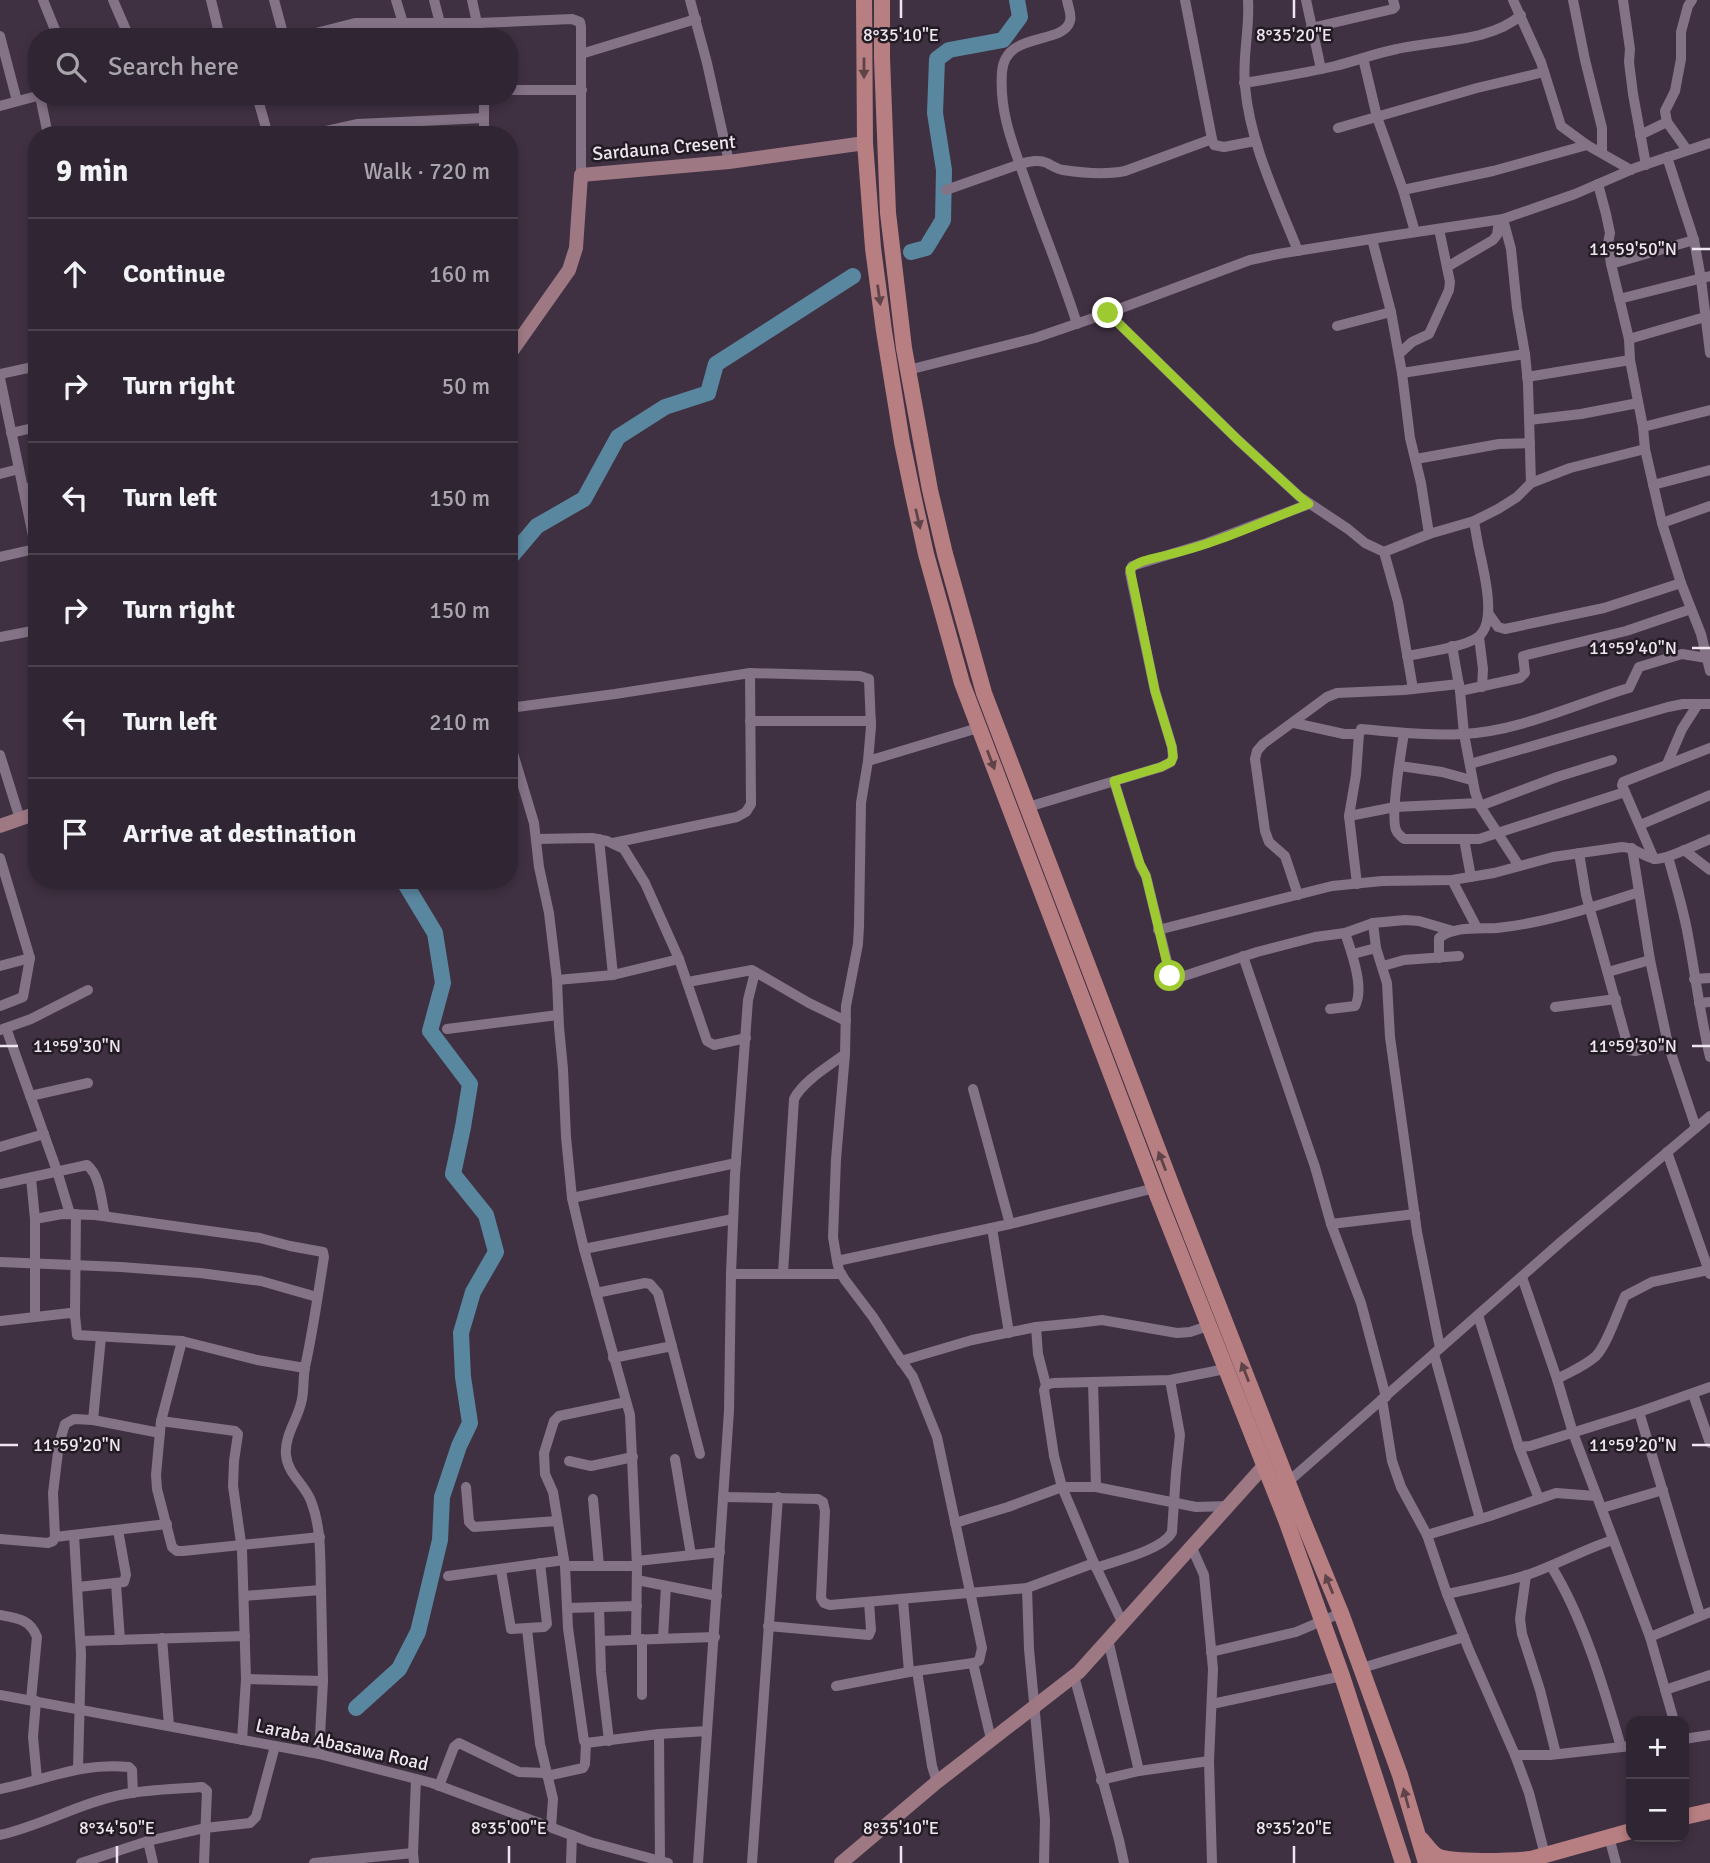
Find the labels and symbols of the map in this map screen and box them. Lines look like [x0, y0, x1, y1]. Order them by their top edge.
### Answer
text: 8°35'10"E [863, 24, 939, 46]
text: 8°35'20"E [1256, 24, 1332, 46]
one-way arrow [858, 57, 870, 79]
street label: Sardauna Cresent [591, 130, 737, 166]
text: 11°59'50"N [1589, 238, 1677, 260]
one-way arrow [874, 284, 885, 306]
route end [1092, 297, 1123, 328]
one-way arrow [913, 508, 924, 530]
text: 11°59'40"N [1589, 637, 1677, 659]
one-way arrow [985, 750, 996, 771]
route start [1154, 960, 1185, 991]
text: 11°59'30"N [33, 1035, 121, 1057]
text: 11°59'30"N [1589, 1035, 1677, 1057]
one-way arrow [1157, 1150, 1168, 1171]
one-way arrow [1239, 1362, 1250, 1383]
text: 11°59'20"N [33, 1434, 121, 1456]
text: 11°59'20"N [1589, 1434, 1677, 1456]
one-way arrow [1324, 1573, 1335, 1594]
street label: Laraba Abasawa Road [253, 1713, 431, 1777]
one-way arrow [1400, 1787, 1411, 1809]
text: 8°34'50"E [79, 1817, 155, 1839]
text: 8°35'00"E [471, 1817, 547, 1839]
text: 8°35'10"E [863, 1817, 939, 1839]
text: 8°35'20"E [1256, 1817, 1332, 1839]

